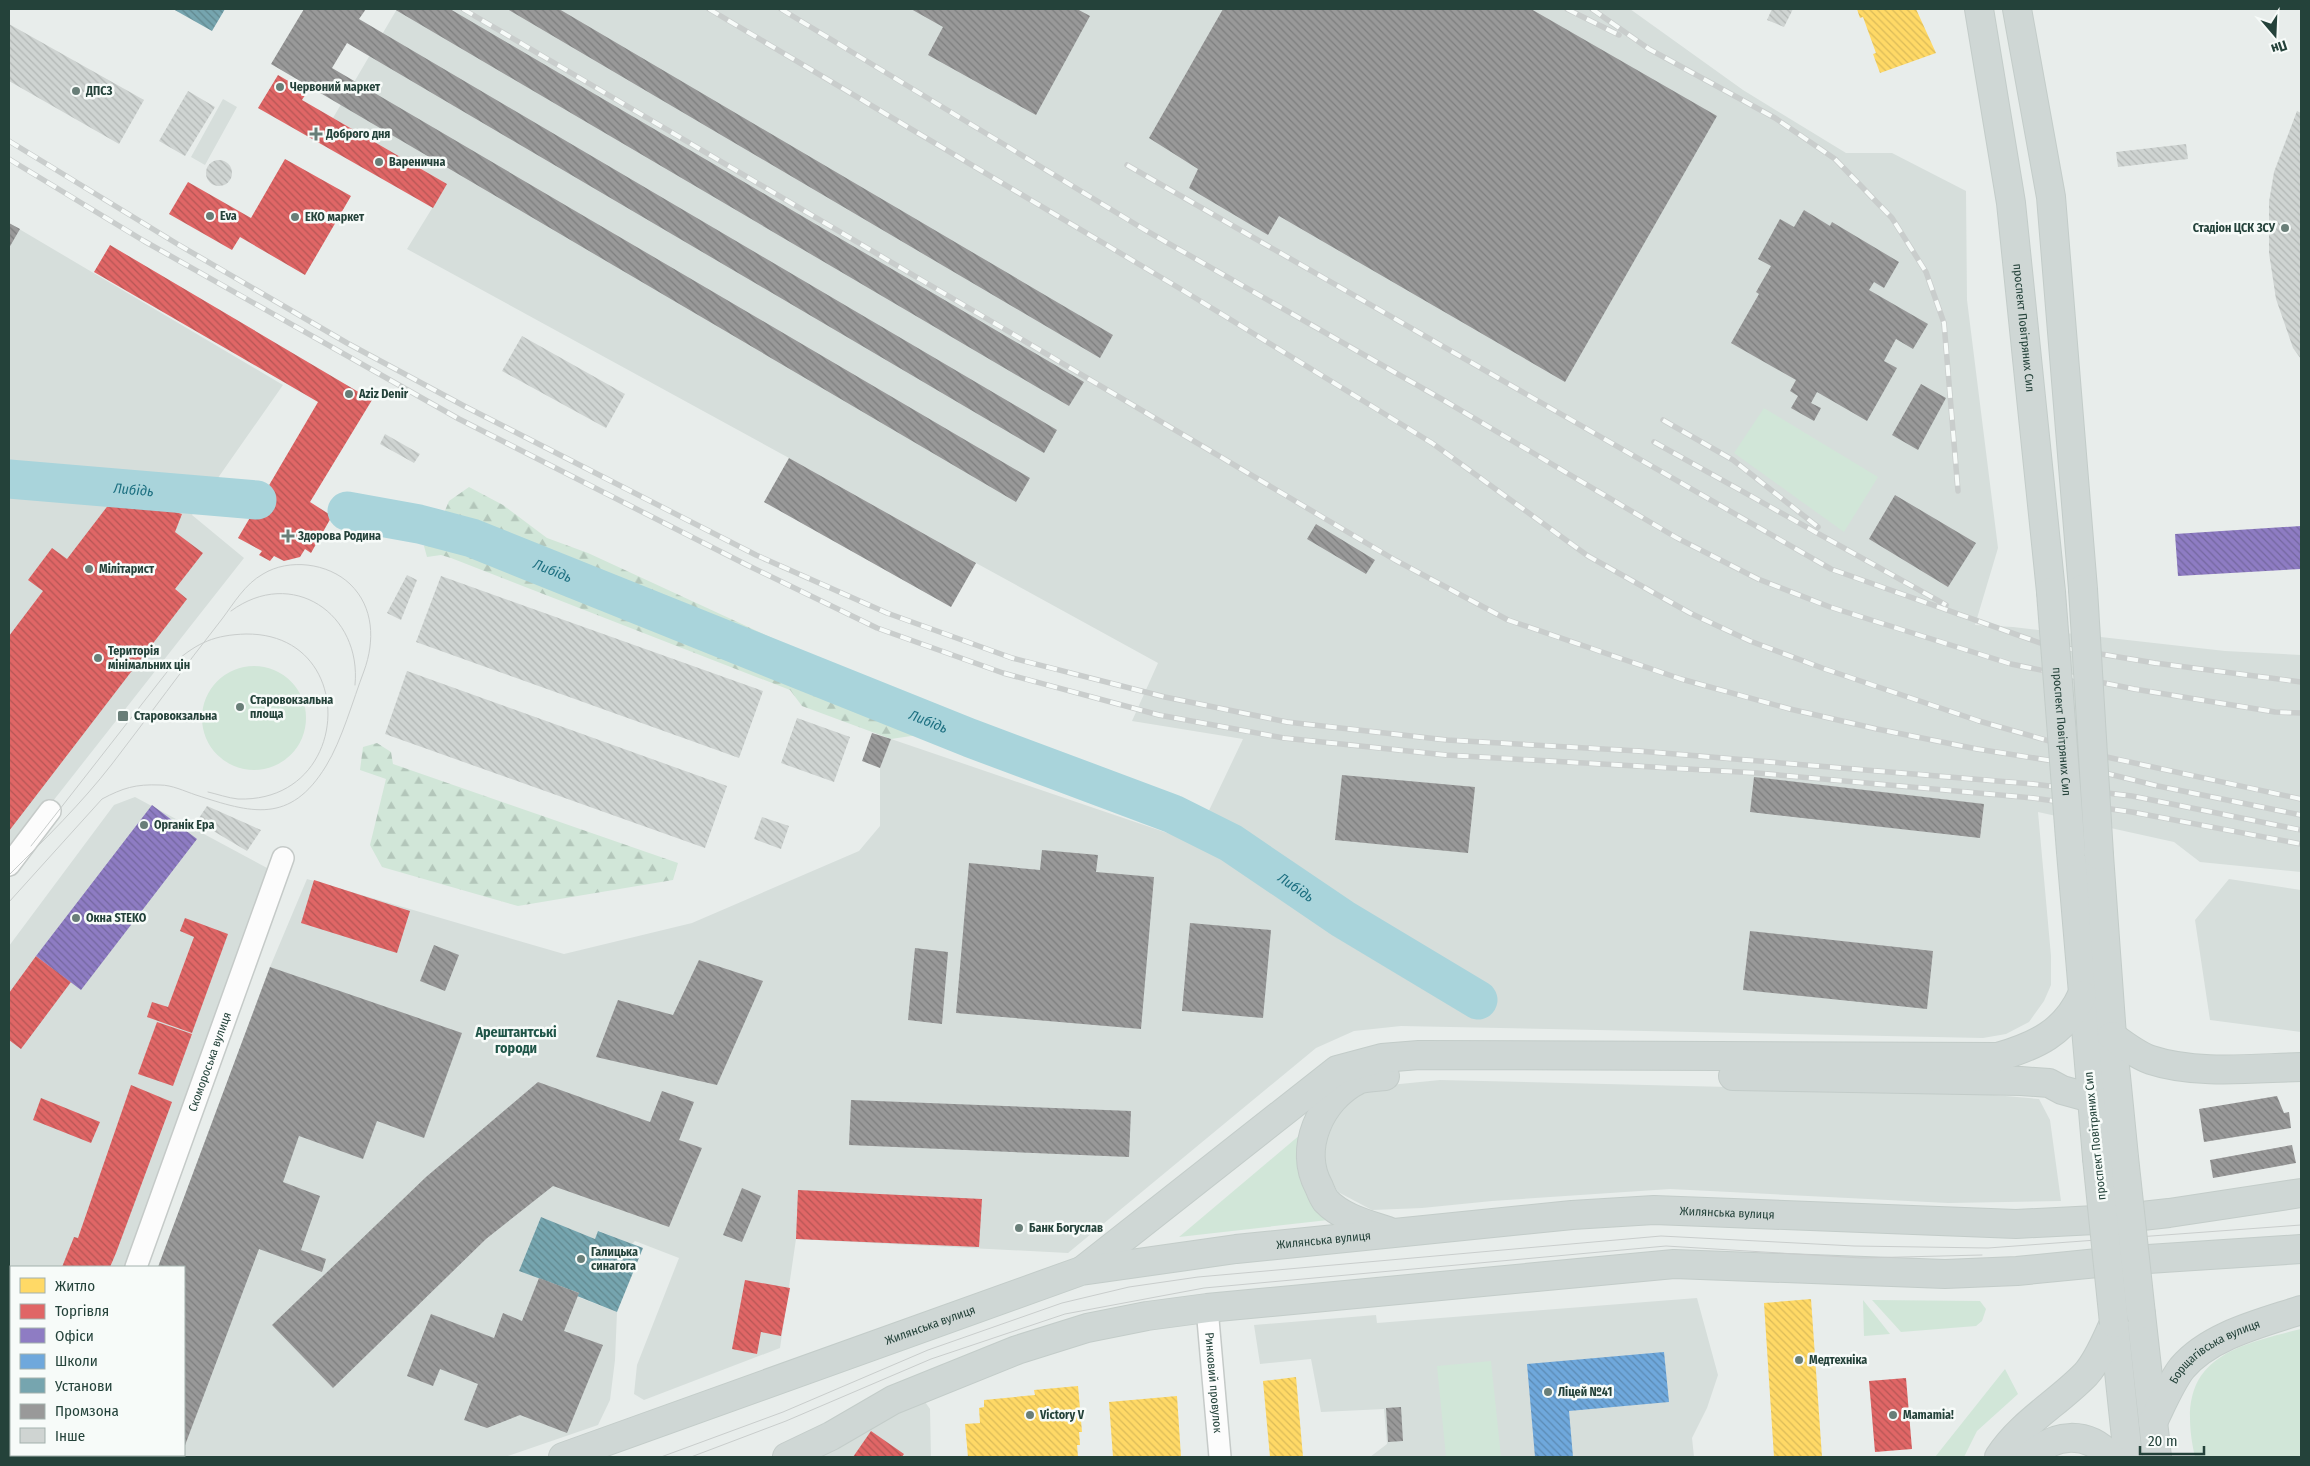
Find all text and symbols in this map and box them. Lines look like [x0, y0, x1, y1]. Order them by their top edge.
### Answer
north arrow [2250, 10, 2300, 60]
text: Пн [2269, 36, 2289, 57]
place label: Червоний маркет [290, 80, 381, 94]
marker: Червоний маркет [274, 81, 286, 93]
place label: ДПСЗ [85, 84, 112, 98]
marker: ДПСЗ [70, 85, 82, 97]
place label: Доброго дня [325, 127, 390, 141]
marker: Доброго дня [310, 128, 322, 140]
place label: Варенична [389, 155, 445, 169]
marker: Варенична [373, 156, 385, 168]
place label: Eva [220, 209, 237, 223]
marker: Eva [204, 210, 216, 222]
place label: ЕКО маркет [305, 210, 365, 224]
marker: ЕКО маркет [289, 211, 301, 223]
place label: Стадіон ЦСК ЗСУ [2193, 221, 2276, 235]
marker: Стадіон ЦСК ЗСУ [2279, 222, 2291, 234]
street label: проспект Повітряних Сил [2010, 263, 2037, 393]
place label: Aziz Denir [358, 387, 409, 401]
marker: Aziz Denir [343, 388, 355, 400]
water label: Либідь [112, 480, 154, 500]
place label: Здорова Родина [297, 529, 381, 543]
marker: Здорова Родина [282, 530, 294, 542]
water label: Либідь [530, 555, 574, 586]
place label: Мілітарист [99, 562, 155, 576]
marker: Мілітарист [83, 563, 95, 575]
place label: Територія мінімальних цін [108, 644, 190, 672]
marker: Територія мінімальних цін [92, 652, 104, 664]
street label: проспект Повітряних Сил [2050, 667, 2074, 796]
place label: Старовокзальна площа [250, 693, 333, 721]
marker: Старовокзальна площа [234, 701, 246, 713]
water label: Либідь [906, 706, 950, 737]
marker: Старовокзальна [116, 709, 130, 723]
place label: Старовокзальна [134, 709, 217, 723]
place label: Органік Ера [154, 818, 214, 832]
marker: Органік Ера [138, 819, 150, 831]
water label: Либідь [1274, 869, 1317, 906]
place label: Окна STEKO [86, 911, 147, 925]
marker: Окна STEKO [70, 912, 82, 924]
street label: Скомороська вулиця [185, 1010, 234, 1114]
district label: Арештантські городи [474, 1024, 557, 1057]
street label: проспект Повітряних Сил [2081, 1071, 2109, 1201]
street label: Жилянська вулиця [1680, 1204, 1775, 1222]
place label: Банк Богуслав [1029, 1221, 1103, 1235]
marker: Банк Богуслав [1013, 1222, 1025, 1234]
street label: Жилянська вулиця [1276, 1228, 1371, 1252]
place label: Галицька синагога [591, 1245, 638, 1273]
marker: Галицька синагога [575, 1253, 587, 1265]
legend [10, 1266, 185, 1456]
text: Житло [55, 1277, 95, 1295]
text: Торгівля [55, 1302, 109, 1320]
street label: Жилянська вулиця [883, 1303, 977, 1348]
street label: Борщагівська вулиця [2166, 1317, 2262, 1386]
text: Офіси [55, 1327, 94, 1345]
street label: Ринковий провулок [1202, 1332, 1225, 1434]
text: Школи [55, 1352, 98, 1370]
place label: Медтехніка [1809, 1353, 1867, 1367]
marker: Медтехніка [1793, 1354, 1805, 1366]
text: Установи [54, 1377, 113, 1395]
place label: Ліцей №41 [1558, 1385, 1612, 1399]
marker: Ліцей №41 [1542, 1386, 1554, 1398]
text: Промзона [55, 1402, 119, 1420]
place label: Victory V [1039, 1408, 1085, 1422]
place label: Mamamia! [1903, 1408, 1954, 1422]
marker: Victory V [1024, 1409, 1036, 1421]
marker: Mamamia! [1887, 1409, 1899, 1421]
scale bar [2140, 1424, 2204, 1456]
text: Інше [55, 1427, 85, 1445]
text: 20 m [2148, 1432, 2178, 1450]

